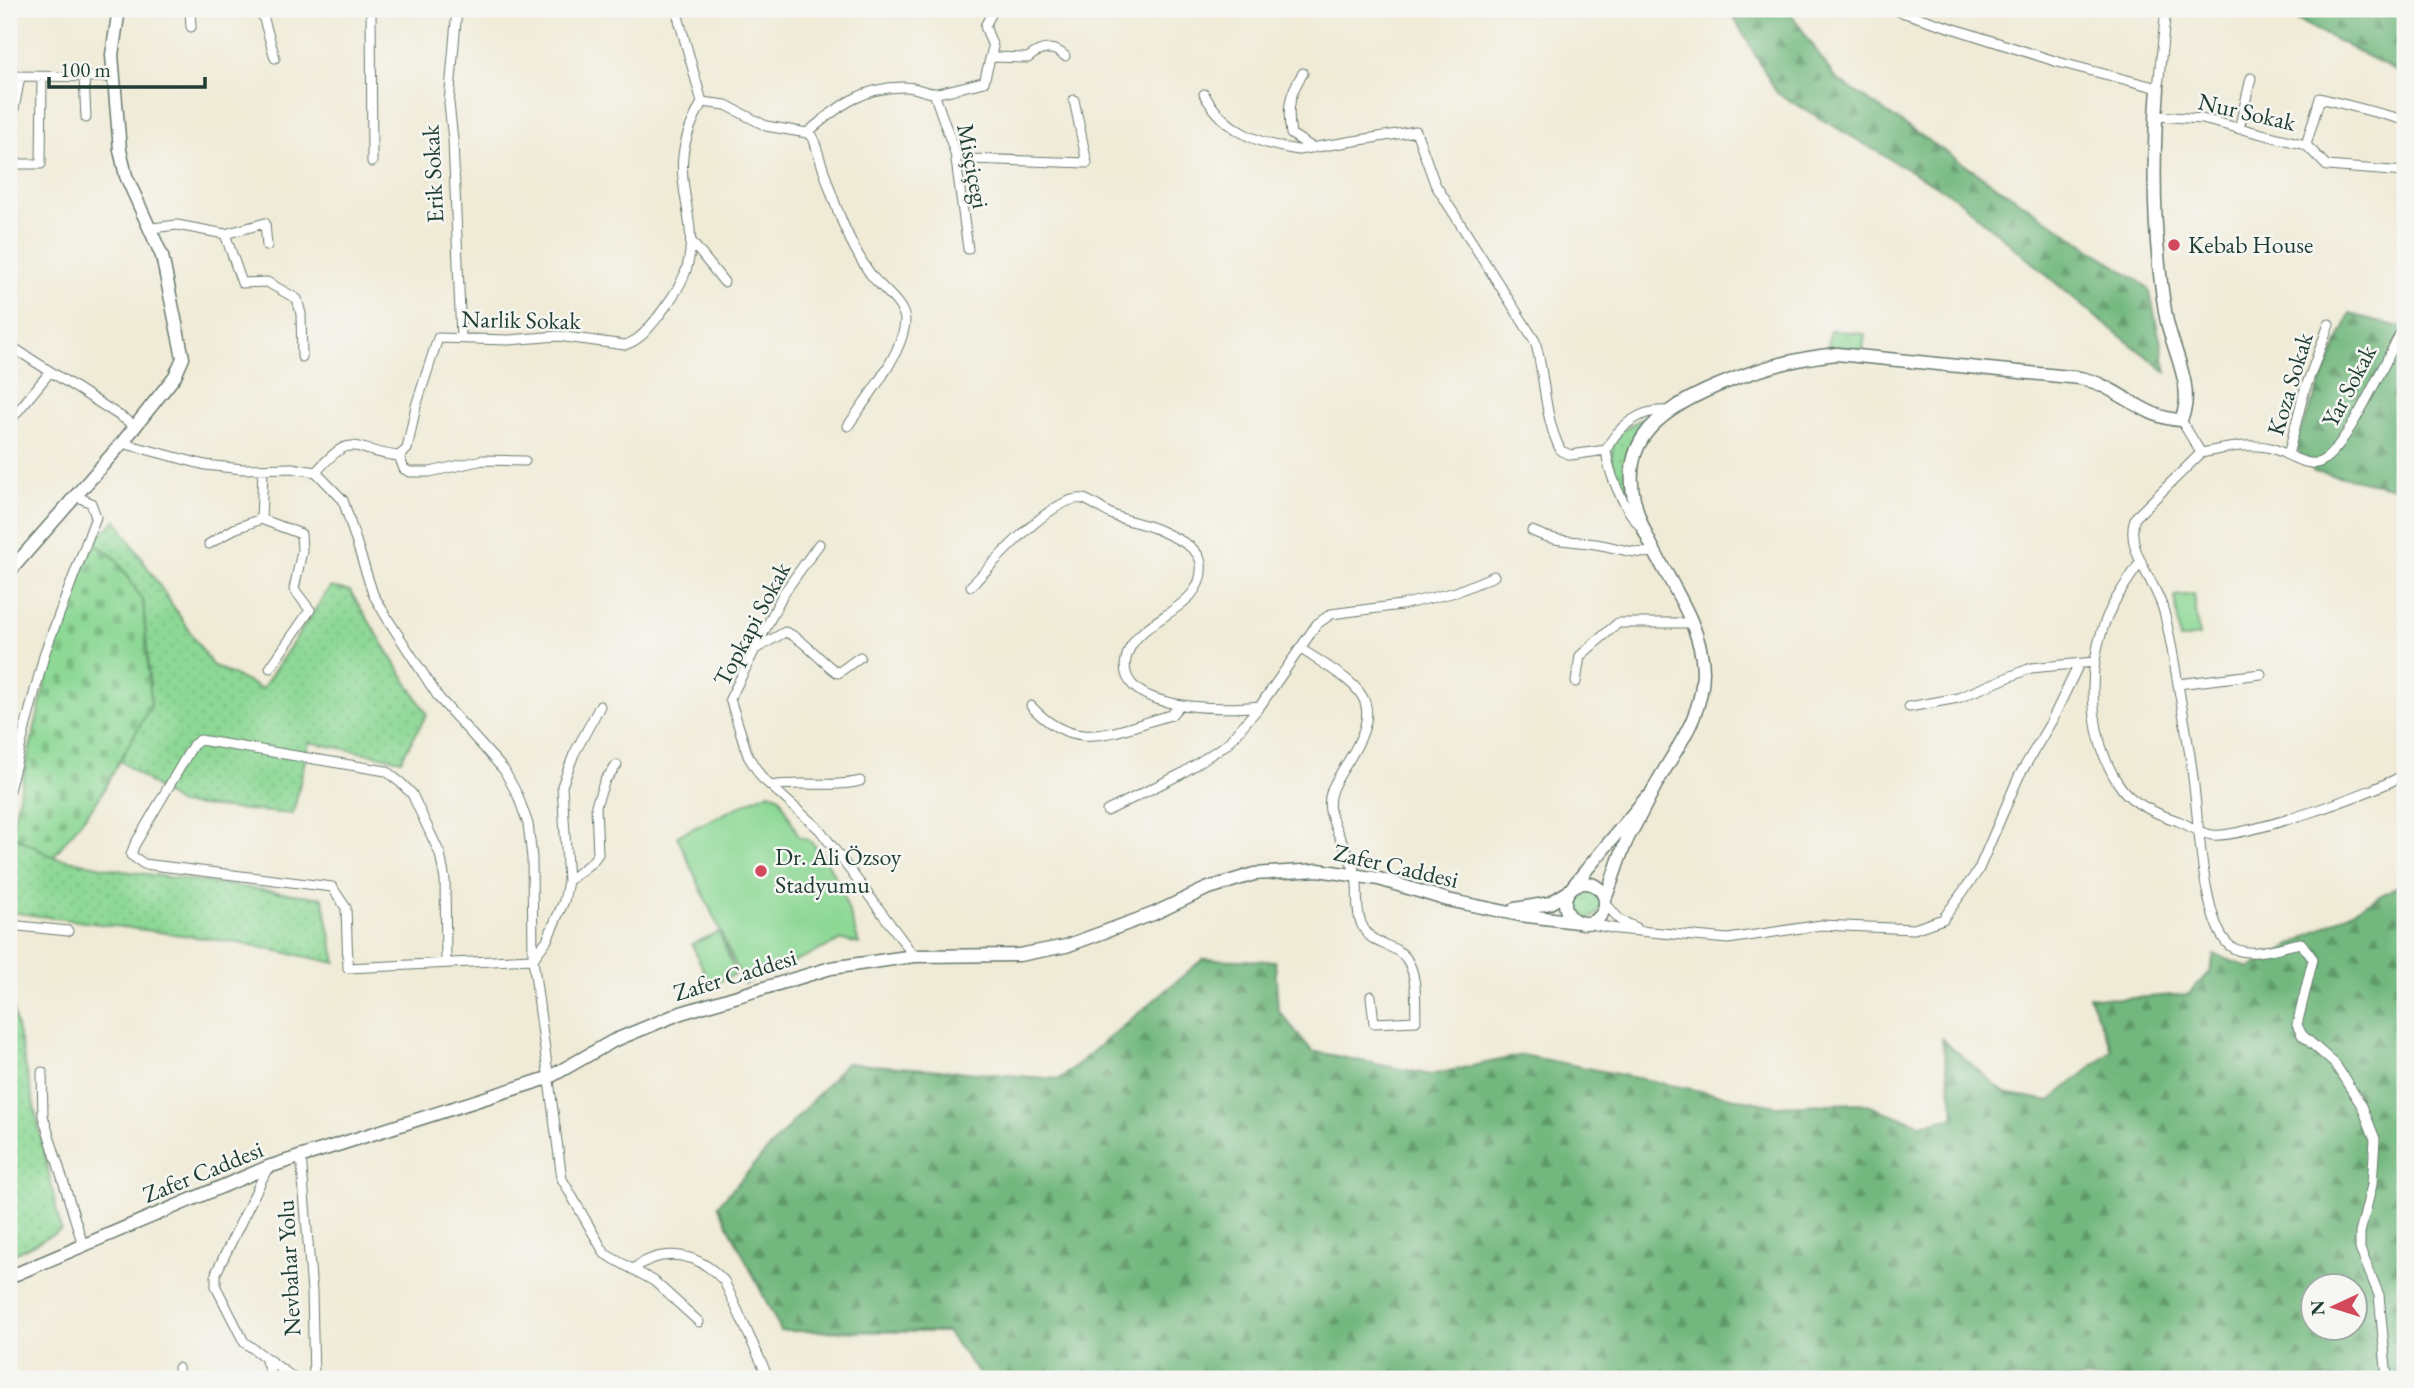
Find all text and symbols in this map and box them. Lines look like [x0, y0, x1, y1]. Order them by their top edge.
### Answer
scale bar [49, 46, 205, 90]
text: 100 m [60, 56, 111, 83]
street label: Nur Sokak [2195, 85, 2300, 138]
street label: Misçiçegi [950, 121, 997, 211]
street label: Erik Sokak [414, 123, 451, 224]
place label: Kebab House [2188, 229, 2313, 260]
marker: Kebab House [2166, 237, 2182, 253]
street label: Narlik Sokak [461, 303, 582, 336]
street label: Koza Sokak [2259, 328, 2320, 439]
street label: Yar Sokak [2314, 339, 2383, 432]
street label: Topkapi Sokak [706, 556, 798, 691]
street label: Zafer Caddesi [1331, 836, 1462, 895]
place label: Dr. Ali Özsoy Stadyumu [775, 841, 902, 900]
marker: Dr. Ali Özsoy Stadyumu [753, 863, 769, 879]
street label: Zafer Caddesi [670, 941, 800, 1008]
street label: Zafer Caddesi [138, 1133, 268, 1210]
street label: Nevbahar Yolu [269, 1199, 308, 1337]
north arrow [2298, 1272, 2368, 1342]
text: N [2304, 1299, 2331, 1317]

